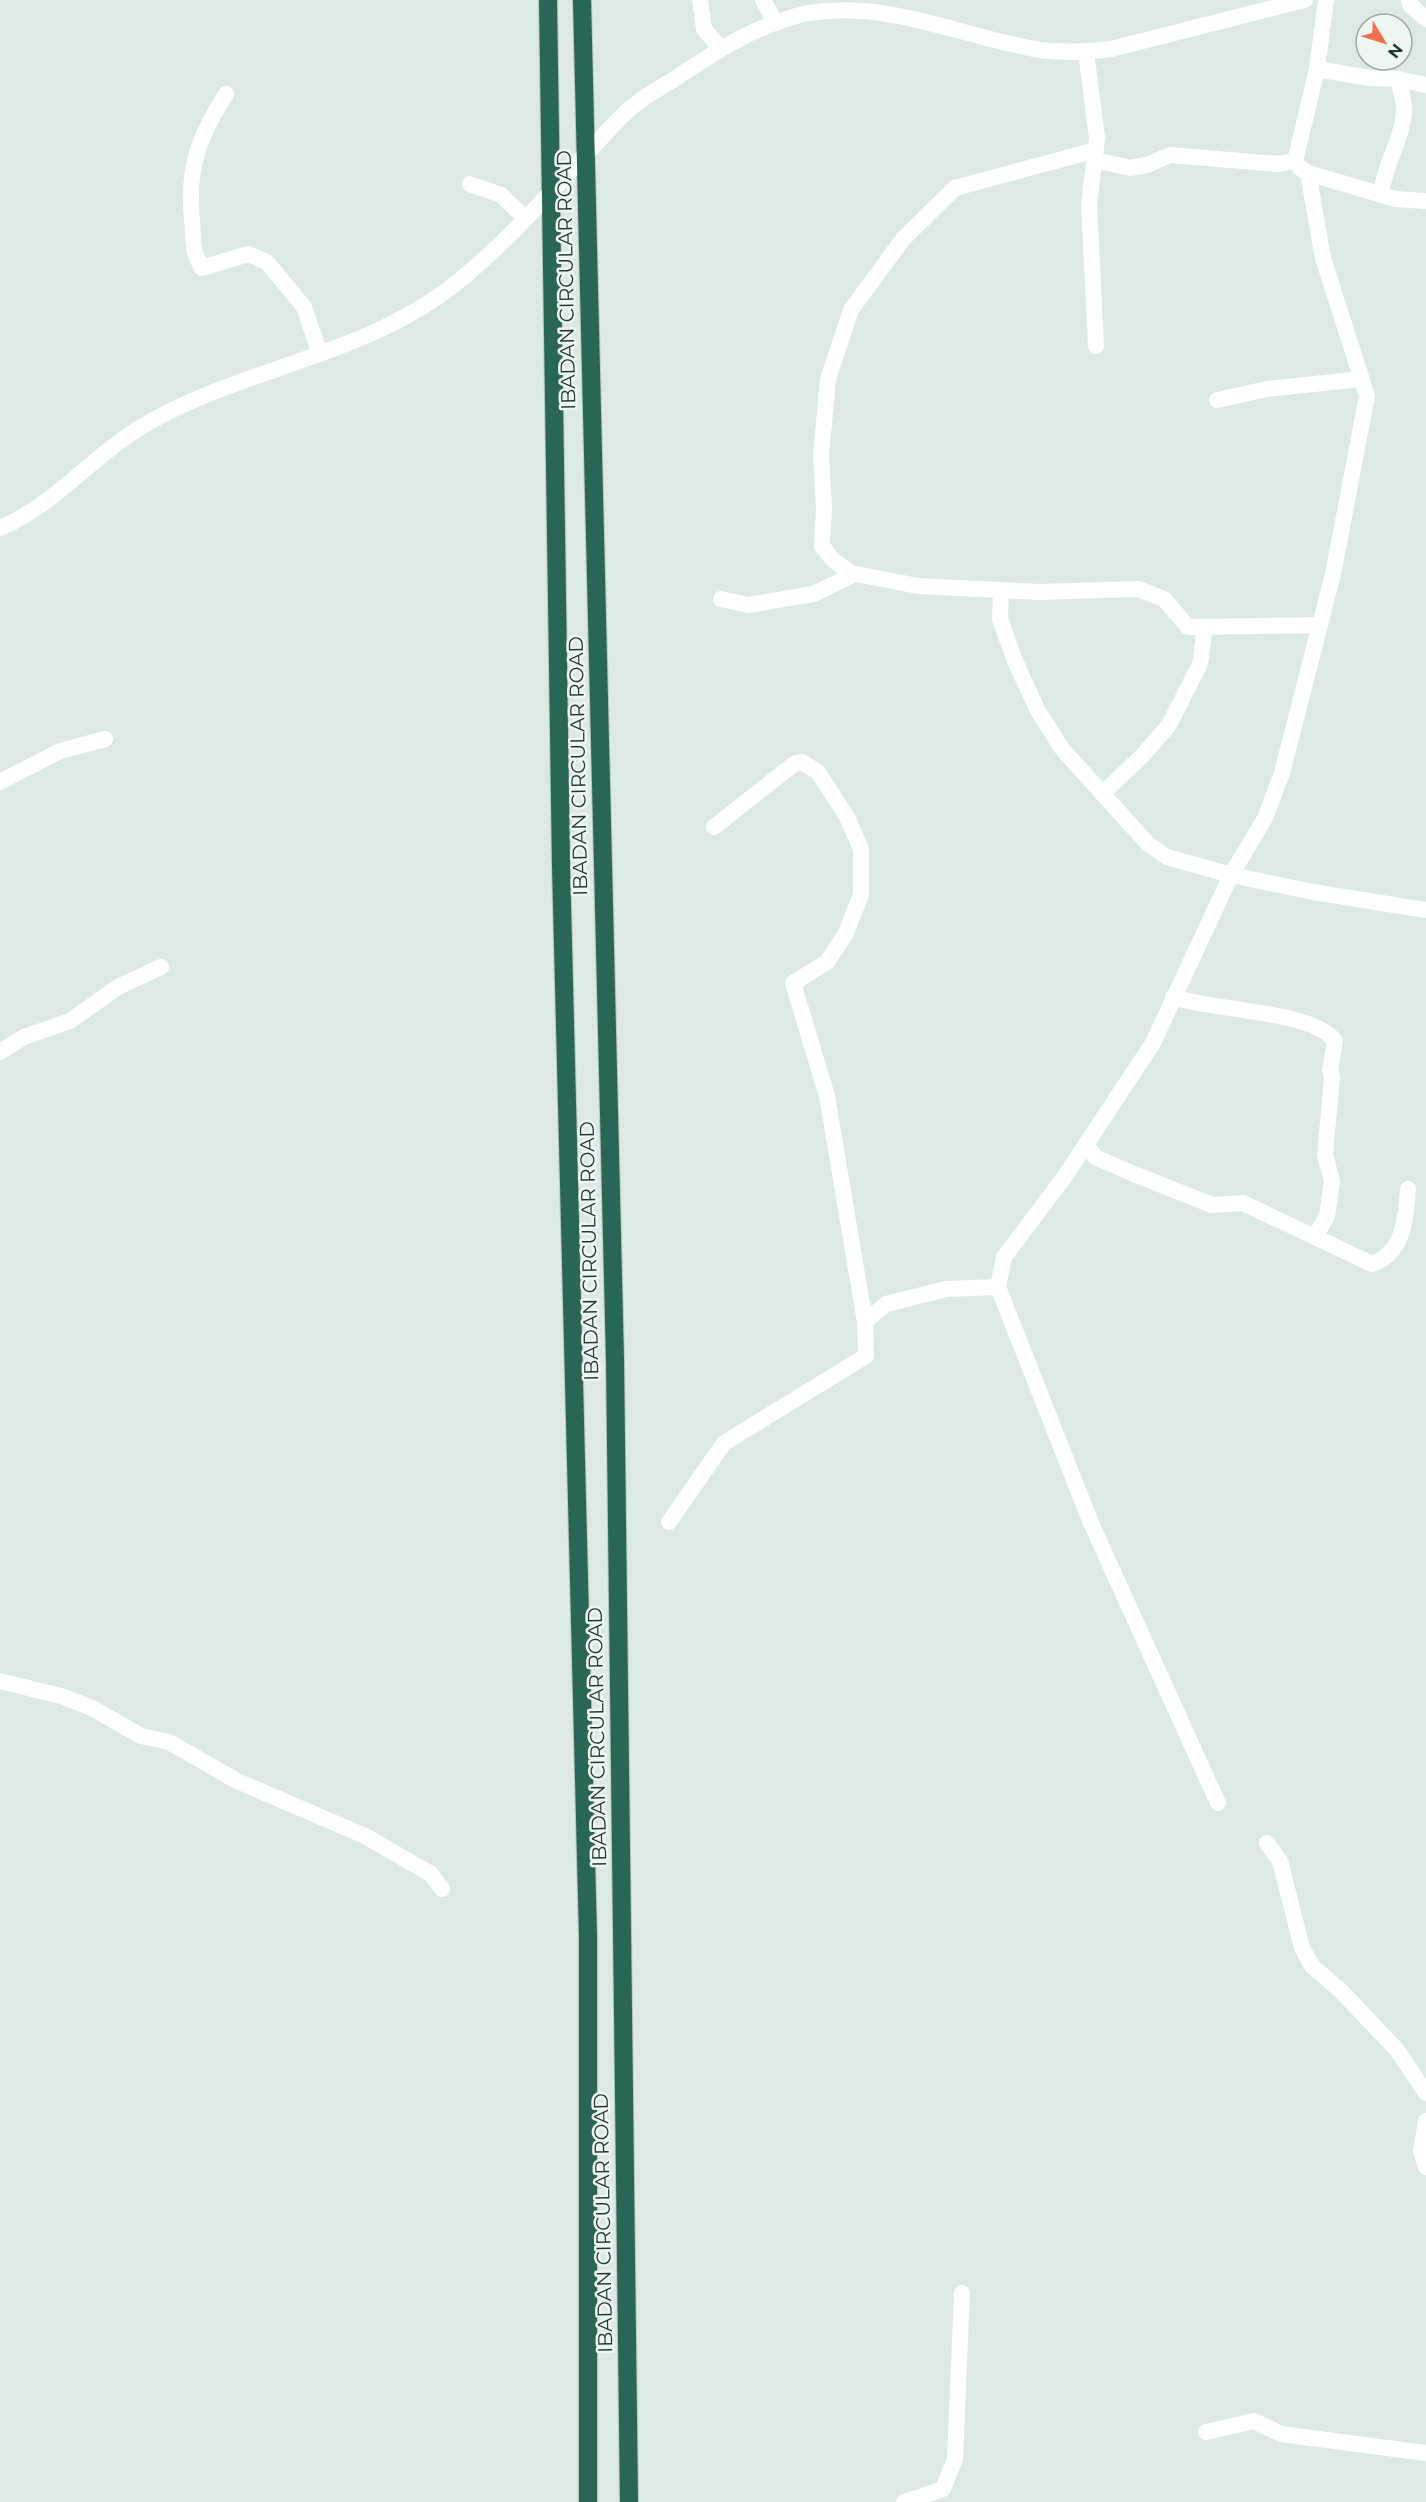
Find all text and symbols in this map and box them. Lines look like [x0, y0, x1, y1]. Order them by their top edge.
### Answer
north arrow [1354, 12, 1414, 72]
text: N [1384, 40, 1407, 62]
street label: IBADAN CIRCULAR ROAD [552, 150, 580, 410]
street label: IBADAN CIRCULAR ROAD [564, 636, 592, 896]
street label: IBADAN CIRCULAR ROAD [575, 1121, 603, 1381]
street label: IBADAN CIRCULAR ROAD [583, 1607, 611, 1867]
street label: IBADAN CIRCULAR ROAD [589, 2093, 617, 2353]

